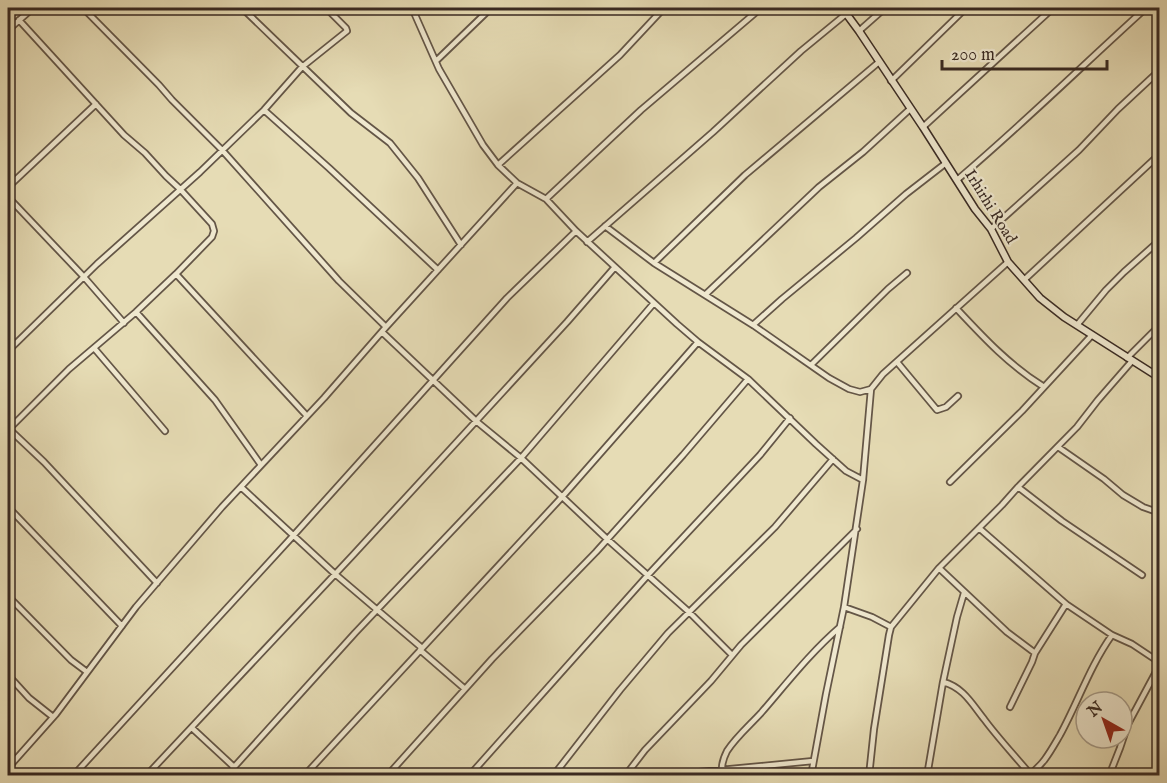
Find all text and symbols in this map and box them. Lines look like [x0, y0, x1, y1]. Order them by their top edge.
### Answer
scale bar [942, 33, 1107, 71]
text: 200 m [951, 44, 995, 67]
street label: Irhirhi Road [959, 166, 1021, 248]
north arrow [1074, 690, 1134, 750]
text: N [1083, 698, 1107, 723]

